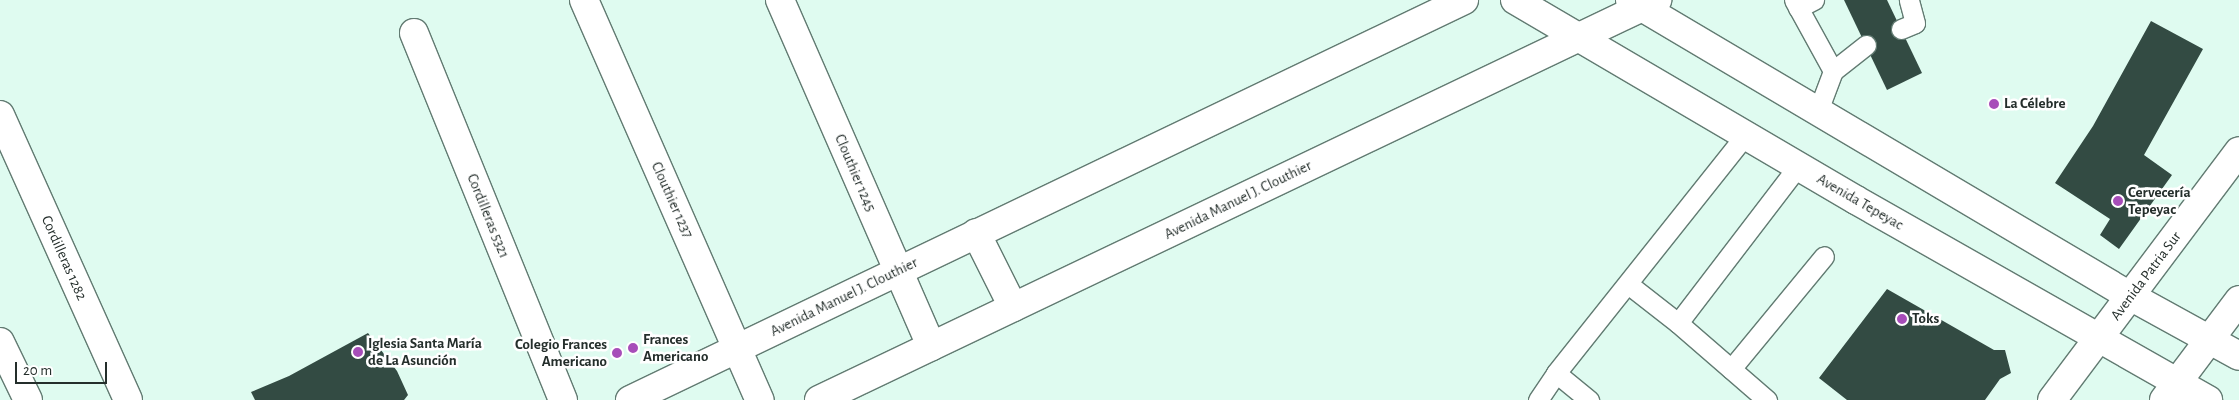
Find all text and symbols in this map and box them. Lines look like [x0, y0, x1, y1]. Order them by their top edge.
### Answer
place label: La Célebre [2004, 95, 2066, 113]
marker: La Célebre [1988, 98, 2000, 110]
street label: Clouthier 1245 [831, 132, 879, 214]
street label: Avenida Manuel J. Clouthier [1161, 157, 1315, 243]
street label: Clouthier 1237 [647, 159, 697, 241]
street label: Avenida Tepeyac [1814, 170, 1906, 234]
street label: Cordilleras 5321 [463, 171, 513, 261]
place label: Cervecería Tepeyac [2128, 183, 2191, 218]
marker: Cervecería Tepeyac [2112, 195, 2124, 207]
street label: Cordilleras 1282 [37, 213, 91, 303]
street label: Avenida Patria Sur [2107, 228, 2185, 324]
street label: Avenida Manuel J. Clouthier [767, 254, 921, 340]
place label: Toks [1912, 310, 1939, 328]
marker: Toks [1896, 313, 1908, 325]
place label: Frances Americano [643, 330, 708, 365]
place label: Iglesia Santa María de La Asunción [368, 334, 482, 369]
place label: Colegio Frances Americano [515, 335, 607, 370]
marker: Frances Americano [627, 342, 639, 354]
marker: Iglesia Santa María de La Asunción [352, 346, 364, 358]
marker: Colegio Frances Americano [611, 347, 623, 359]
scale bar [18, 352, 110, 384]
text: 20 m [23, 363, 52, 378]

